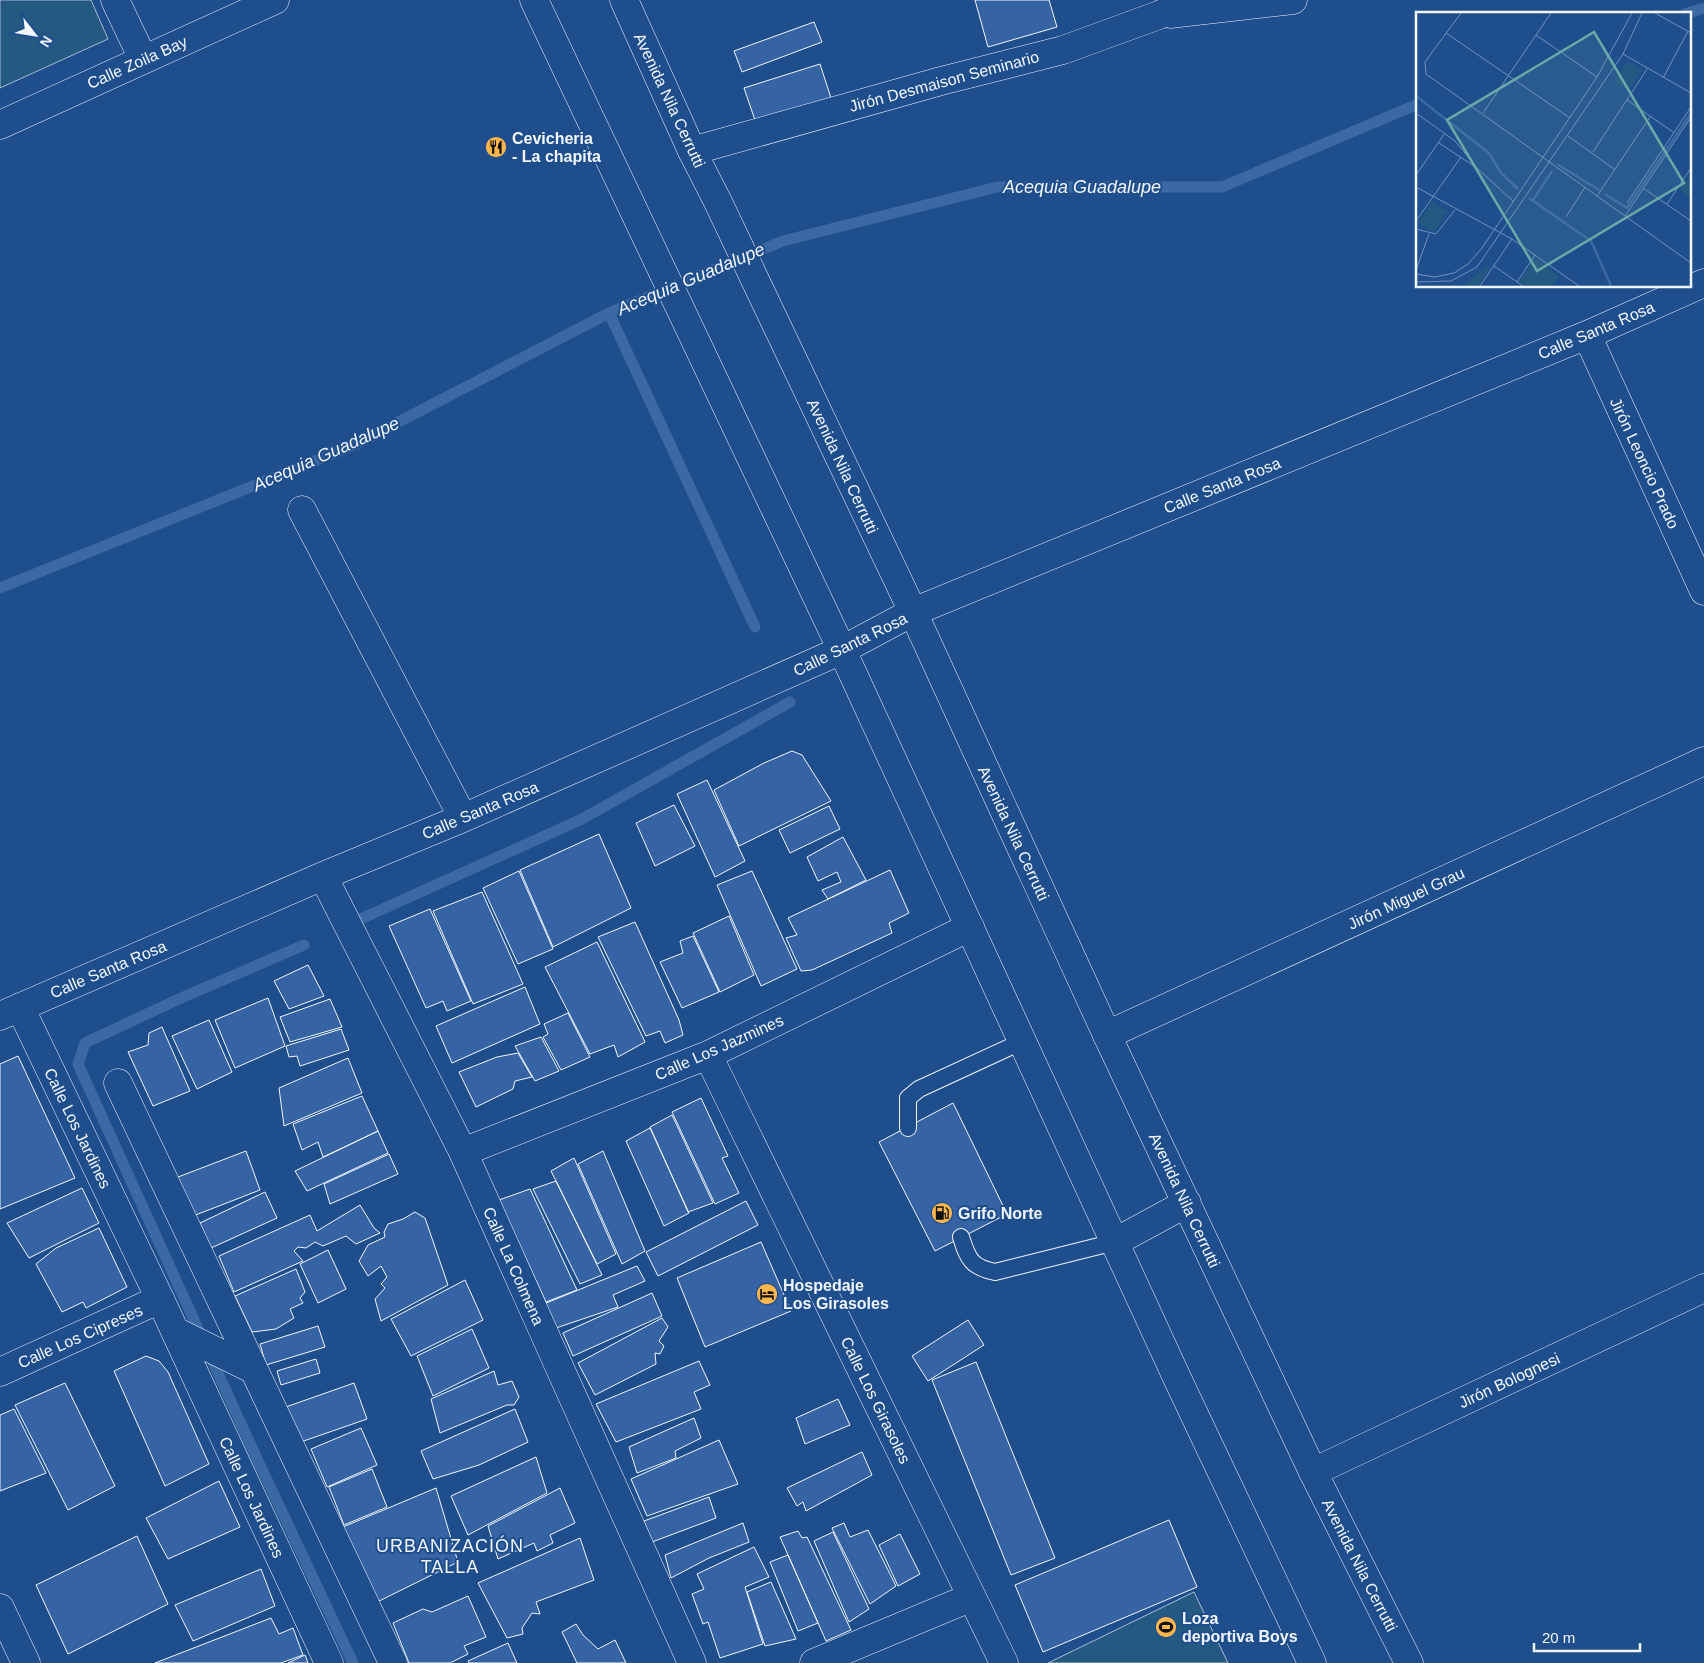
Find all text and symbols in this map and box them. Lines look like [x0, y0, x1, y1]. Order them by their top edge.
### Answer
north arrow [10, 10, 60, 60]
inset map [1416, 12, 1692, 288]
street label: Avenida Nila Cerrutti [631, 30, 708, 170]
text: N [37, 33, 56, 50]
street label: Calle Zoila Bay [85, 33, 190, 92]
street label: Jirón Desmaison Seminario [847, 48, 1041, 115]
place label: Cevicheria - La chapita [512, 130, 601, 165]
restaurant icon: Cevicheria - La chapita [484, 135, 508, 159]
water label: Acequia Guadalupe [1002, 177, 1161, 197]
water label: Acequia Guadalupe [613, 239, 768, 319]
street label: Calle Santa Rosa [1536, 298, 1657, 363]
street label: Jirón Leoncio Prado [1607, 395, 1682, 531]
street label: Avenida Nila Cerrutti [804, 396, 881, 536]
water label: Acequia Guadalupe [249, 413, 402, 496]
street label: Calle Santa Rosa [1161, 454, 1283, 517]
street label: Calle Santa Rosa [791, 609, 910, 679]
street label: Avenida Nila Cerrutti [975, 763, 1052, 903]
street label: Calle Santa Rosa [420, 778, 541, 843]
street label: Jirón Miguel Grau [1345, 864, 1467, 933]
street label: Calle Santa Rosa [48, 937, 169, 1002]
street label: Calle Los Jazmines [652, 1011, 786, 1083]
street label: Calle Los Jardines [41, 1065, 114, 1191]
street label: Avenida Nila Cerrutti [1146, 1130, 1223, 1270]
fuel station icon: Grifo Norte [930, 1201, 954, 1225]
street label: Calle La Colmena [480, 1205, 547, 1328]
place label: Grifo Norte [958, 1205, 1043, 1222]
place label: Hospedaje Los Girasoles [783, 1277, 889, 1312]
hotel icon: Hospedaje Los Girasoles [755, 1282, 779, 1306]
street label: Calle Los Cipreses [15, 1301, 145, 1372]
street label: Calle Los Girasoles [838, 1334, 914, 1466]
street label: Jirón Bolognesi [1456, 1350, 1562, 1411]
street label: Calle Los Jardines [216, 1434, 287, 1560]
street label: Avenida Nila Cerrutti [1319, 1496, 1400, 1634]
district label: URBANIZACIÓN TALLA [376, 1535, 524, 1577]
place label: Loza deportiva Boys [1182, 1610, 1298, 1645]
sports icon: Loza deportiva Boys [1154, 1615, 1178, 1639]
scale bar [1534, 1620, 1640, 1652]
text: 20 m [1542, 1629, 1575, 1646]

